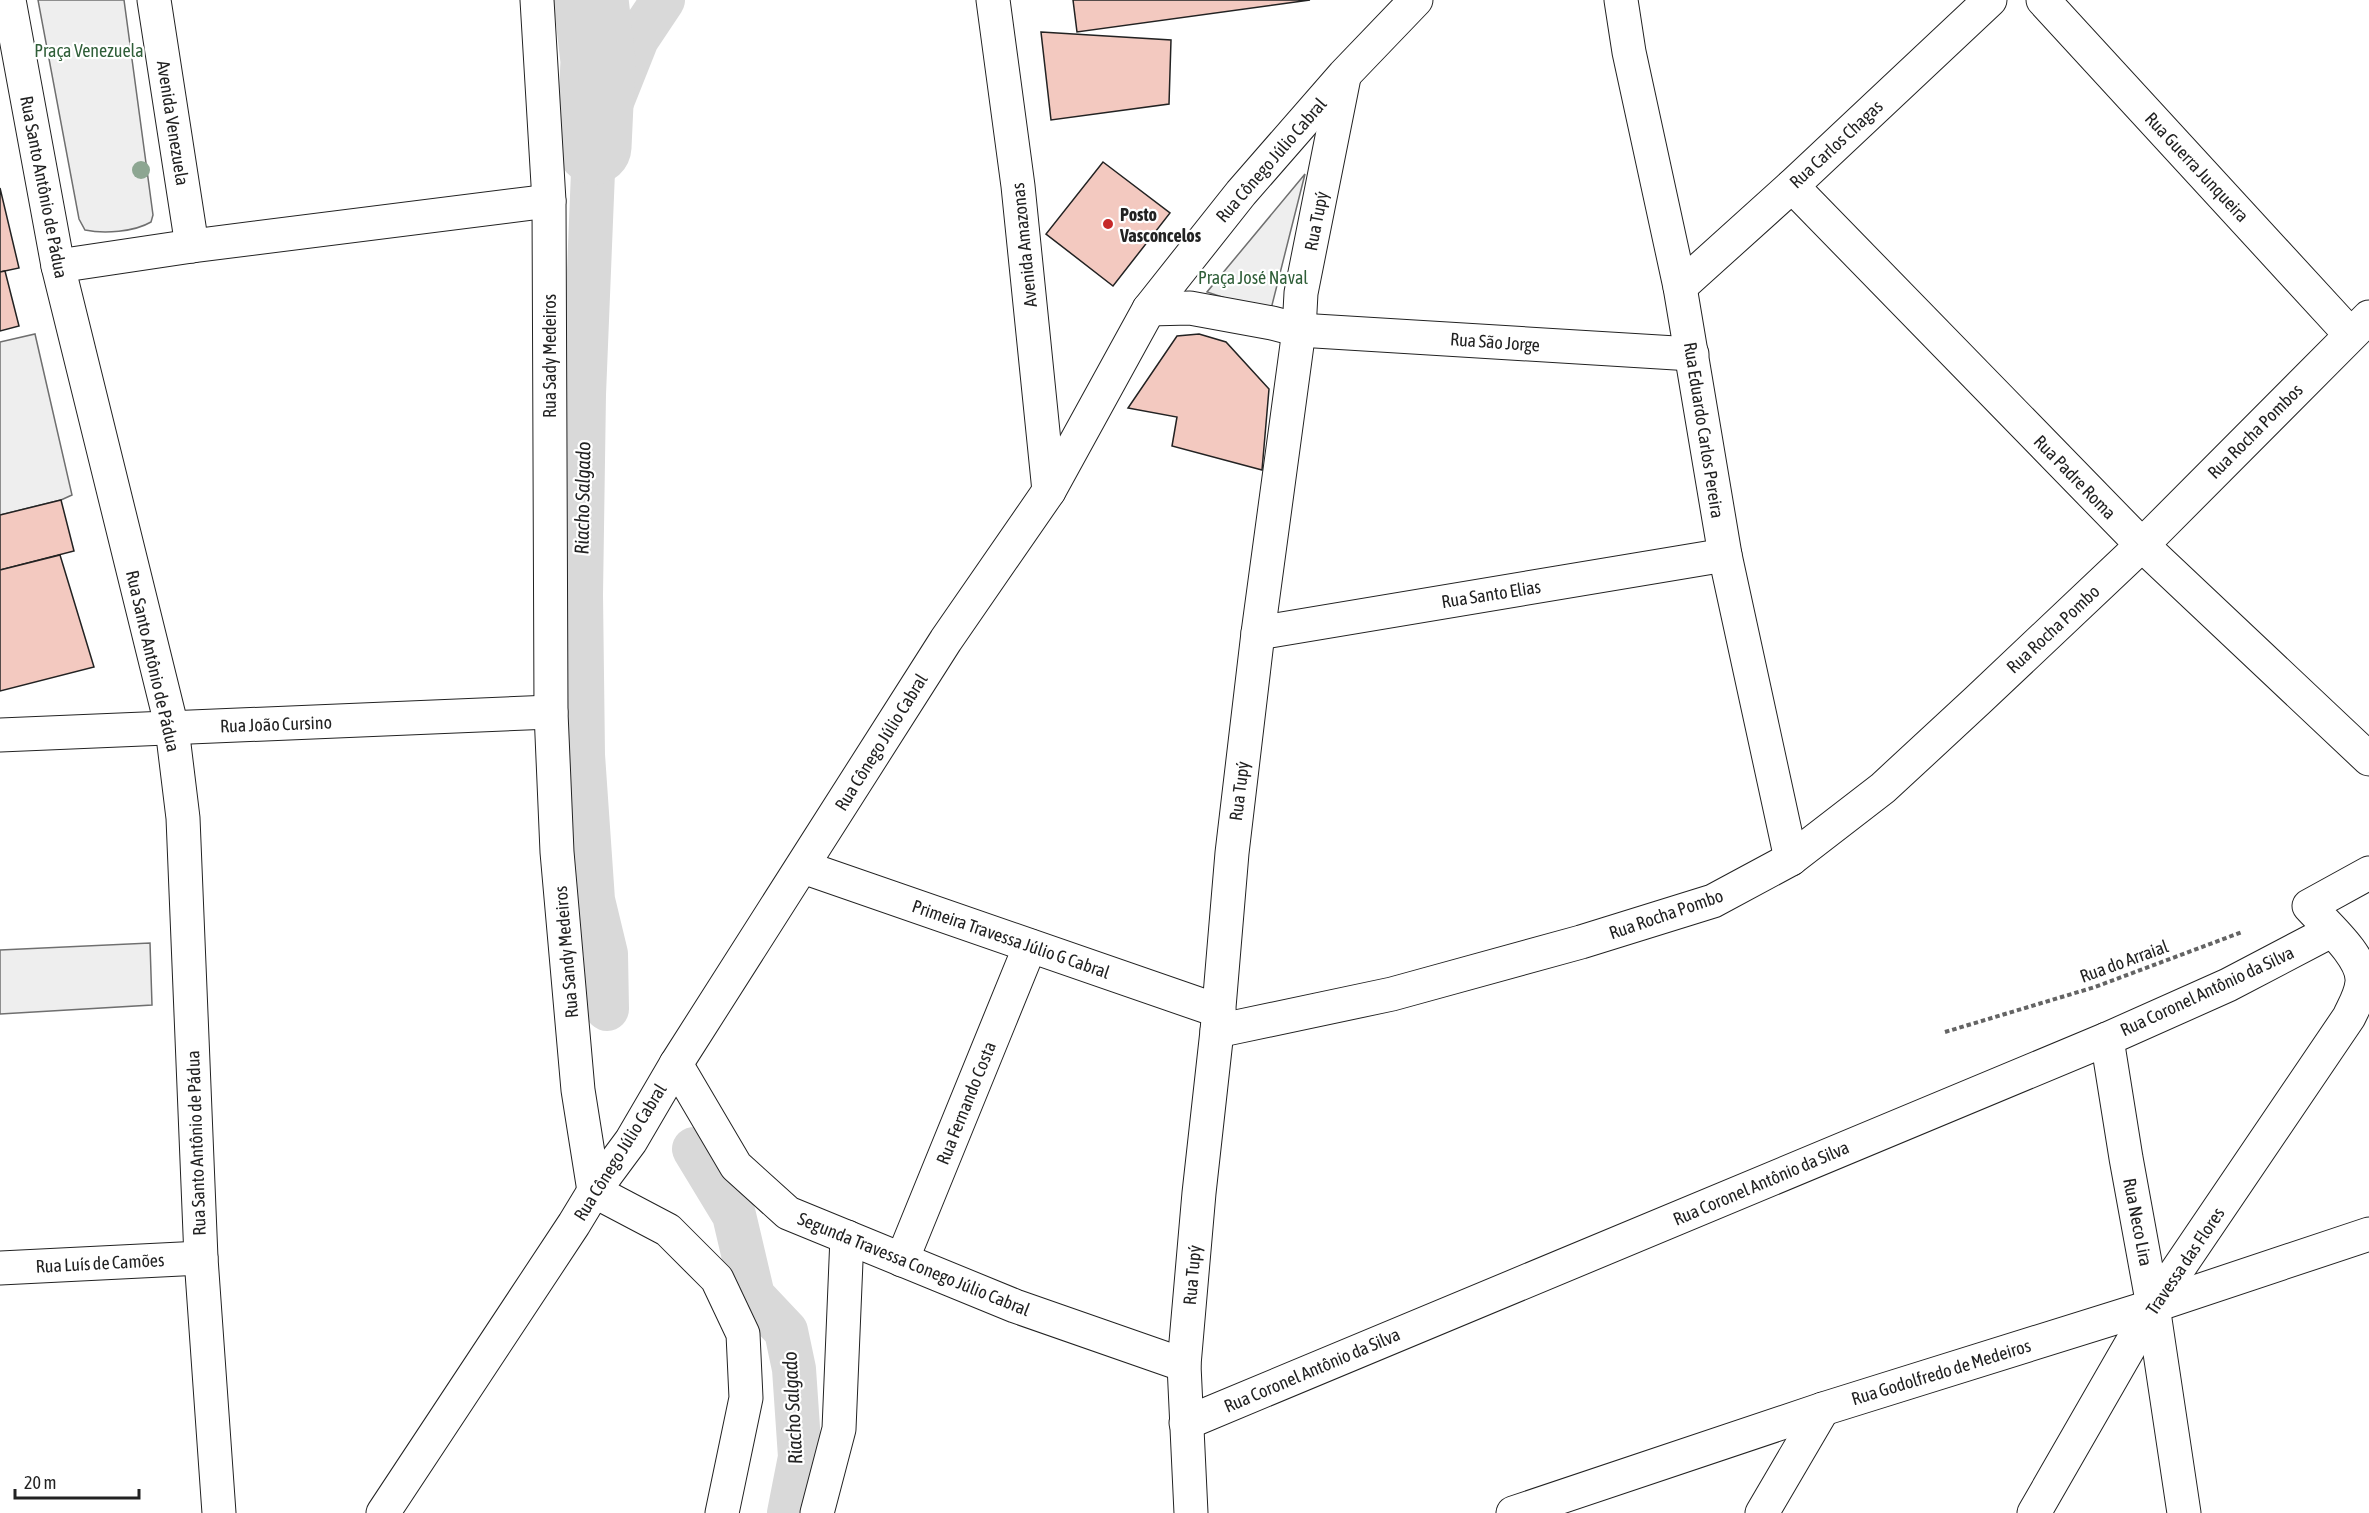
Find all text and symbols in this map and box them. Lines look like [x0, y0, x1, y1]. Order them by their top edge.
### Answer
park label: Praça Venezuela [34, 40, 144, 61]
street label: Avenida Venezuela [153, 59, 193, 187]
street label: Rua Cônego Júlio Cabral [1211, 93, 1331, 226]
street label: Rua Santo Antônio de Pádua [16, 94, 72, 280]
street label: Rua Carlos Chagas [1785, 96, 1887, 192]
street label: Rua Guerra Junqueira [2141, 108, 2253, 226]
street label: Avenida Amazonas [1007, 182, 1041, 308]
street label: Rua Tupý [1300, 190, 1332, 252]
place label: Posto Vasconcelos [1119, 204, 1202, 246]
marker: Posto Vasconcelos [1101, 217, 1115, 231]
park label: Praça José Naval [1198, 267, 1308, 288]
street label: Rua Sady Medeiros [539, 294, 560, 418]
street label: Rua São Jorge [1449, 328, 1541, 356]
street label: Rua Eduardo Carlos Pereira [1680, 340, 1728, 520]
street label: Rua Rocha Pombos [2203, 379, 2307, 483]
street label: Rua Padre Roma [2030, 431, 2120, 523]
water label: Riacho Salgado [570, 441, 594, 555]
street label: Rua Santo Antônio de Pádua [122, 568, 184, 754]
street label: Rua Santo Elias [1440, 576, 1542, 612]
street label: Rua Rocha Pombo [2002, 581, 2104, 677]
street label: Rua Cônego Júlio Cabral [830, 669, 932, 814]
street label: Rua João Cursino [220, 712, 332, 736]
street label: Rua Tupý [1225, 760, 1253, 822]
street label: Rua Sandy Medeiros [550, 885, 582, 1019]
street label: Rua Rocha Pombo [1606, 885, 1726, 943]
street label: Primeira Travessa Júlio G Cabral [909, 895, 1113, 983]
street label: Rua do Arraial [2077, 935, 2171, 987]
street label: Rua Coronel Antônio da Silva [2117, 942, 2297, 1040]
street label: Rua Fernando Costa [932, 1038, 1000, 1168]
street label: Rua Santo Antônio de Pádua [182, 1050, 210, 1236]
street label: Rua Cônego Júlio Cabral [569, 1079, 671, 1224]
street label: Rua Coronel Antônio da Silva [1670, 1136, 1852, 1230]
street label: Rua Neco Lira [2119, 1176, 2157, 1268]
street label: Travessa das Flores [2141, 1203, 2229, 1319]
street label: Segunda Travessa Conego Júlio Cabral [795, 1208, 1033, 1320]
street label: Rua Tupý [1179, 1244, 1205, 1306]
street label: Rua Luís de Camões [35, 1249, 165, 1277]
street label: Rua Coronel Antônio da Silva [1221, 1323, 1403, 1417]
street label: Rua Godolfredo de Medeiros [1849, 1335, 2033, 1409]
water label: Riacho Salgado [778, 1351, 806, 1465]
scale bar [15, 1462, 140, 1500]
text: 20 m [24, 1472, 56, 1493]

